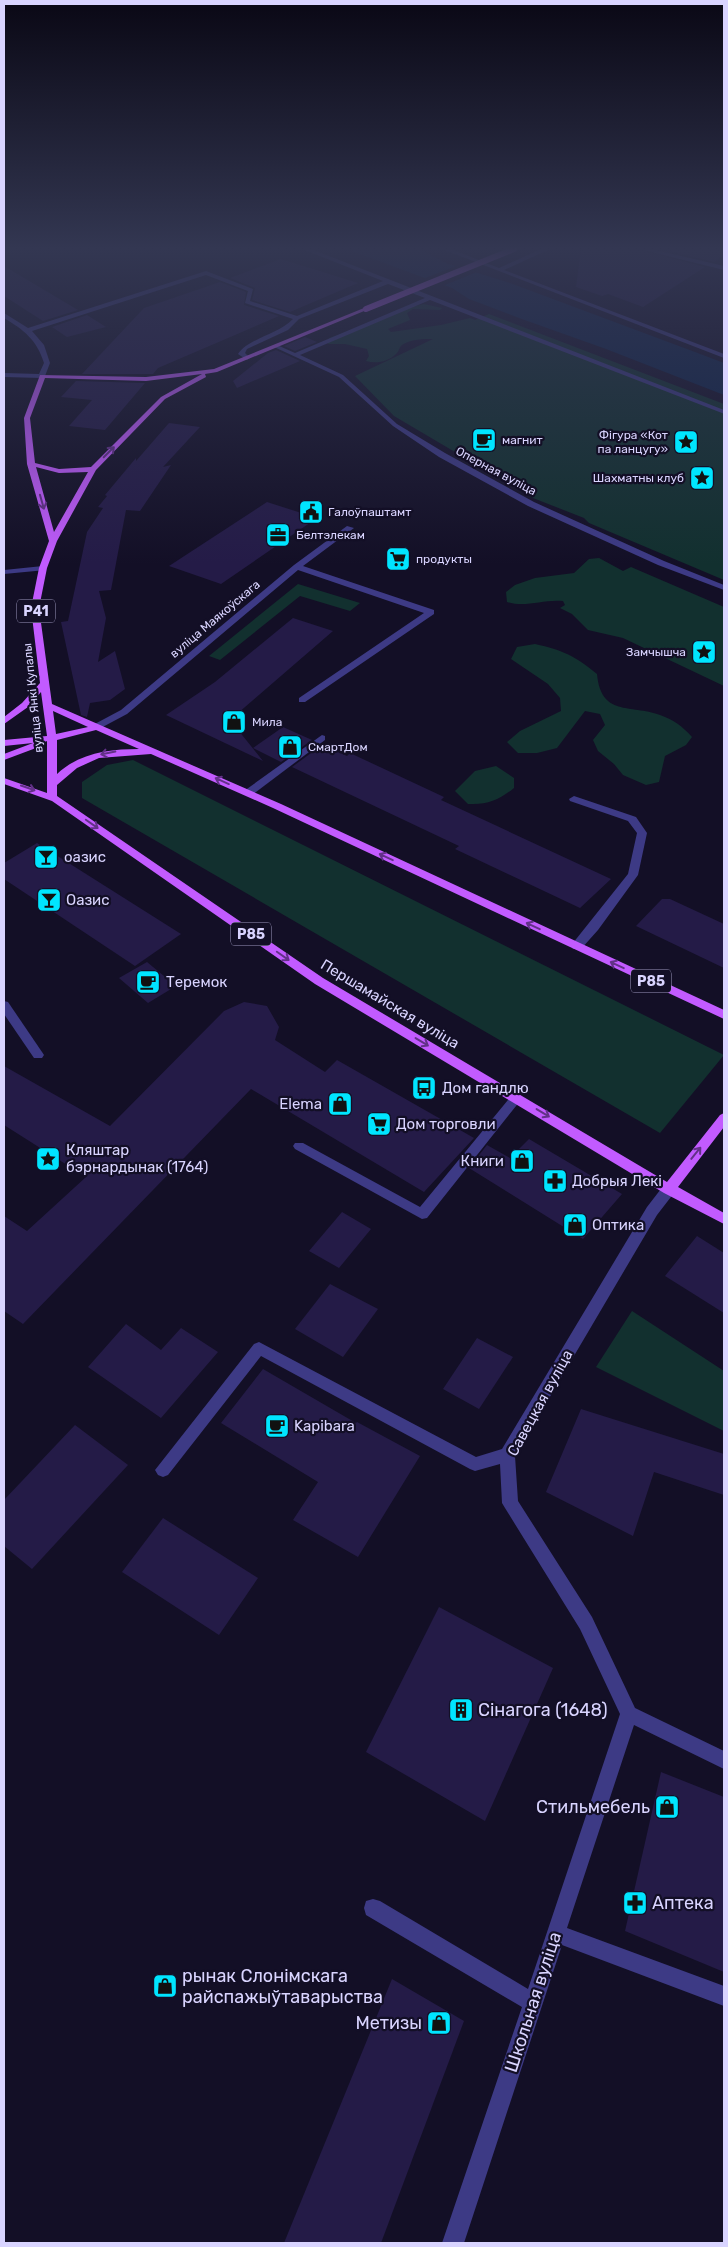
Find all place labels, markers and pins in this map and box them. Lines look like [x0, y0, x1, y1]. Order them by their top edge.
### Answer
cafe icon: магнит [471, 427, 497, 453]
place label: Фігура «Кот па ланцугу» [598, 428, 668, 456]
place icon: Фігура «Кот па ланцугу» [673, 429, 699, 455]
place label: магнит [502, 433, 543, 447]
place icon: Шахматны клуб [689, 465, 715, 491]
place label: Шахматны клуб [593, 471, 684, 485]
public building icon: Галоўпаштамт [298, 499, 324, 525]
place label: Галоўпаштамт [328, 505, 411, 519]
office icon: Белтэлекам [265, 522, 291, 548]
place label: Белтэлекам [296, 528, 365, 542]
supermarket icon: продукты [385, 546, 411, 572]
place label: продукты [416, 552, 472, 566]
place icon: Замчышча [691, 639, 717, 665]
place label: Замчышча [626, 645, 686, 659]
shop icon: Мила [221, 709, 247, 735]
place label: Мила [252, 715, 282, 729]
shop icon: СмартДом [277, 734, 303, 760]
place label: СмартДом [308, 740, 368, 754]
bar icon: оазис [33, 844, 59, 870]
place label: оазис [64, 848, 106, 866]
bar icon: Оазис [36, 887, 62, 913]
place label: Оазис [66, 891, 110, 909]
cafe icon: Теремок [135, 969, 161, 995]
place label: Теремок [166, 973, 227, 991]
bus stop icon: Дом гандлю [411, 1075, 437, 1101]
place label: Дом гандлю [442, 1079, 529, 1097]
shop icon: Elema [327, 1091, 353, 1117]
place label: Elema [279, 1095, 322, 1113]
supermarket icon: Дом торговли [366, 1111, 392, 1137]
place label: Дом торговли [396, 1115, 496, 1133]
place label: Кляштар бэрнардынак (1764) [66, 1141, 208, 1176]
place icon: Кляштар бэрнардынак (1764) [35, 1146, 61, 1172]
shop icon: Книги [509, 1148, 535, 1174]
place label: Книги [461, 1152, 504, 1170]
pharmacy icon: Добрыя Лекі [542, 1168, 568, 1194]
place label: Добрыя Лекі [572, 1172, 662, 1190]
shop icon: Оптика [562, 1212, 588, 1238]
place label: Оптика [592, 1216, 644, 1234]
cafe icon: Kapibara [264, 1413, 290, 1439]
place label: Kapibara [294, 1417, 355, 1435]
building icon: Сінагога (1648) [448, 1697, 474, 1723]
place label: Сінагога (1648) [478, 1699, 608, 1721]
shop icon: Стильмебель [654, 1794, 680, 1820]
place label: Стильмебель [536, 1796, 650, 1818]
pharmacy icon: Аптека [622, 1890, 648, 1916]
place label: Аптека [652, 1892, 714, 1914]
place label: рынак Слонімскага райспажыўтаварыства [182, 1965, 383, 2008]
shop icon: рынак Слонімскага райспажыўтаварыства [152, 1973, 178, 1999]
shop icon: Метизы [426, 2010, 452, 2036]
place label: Метизы [355, 2012, 422, 2034]

